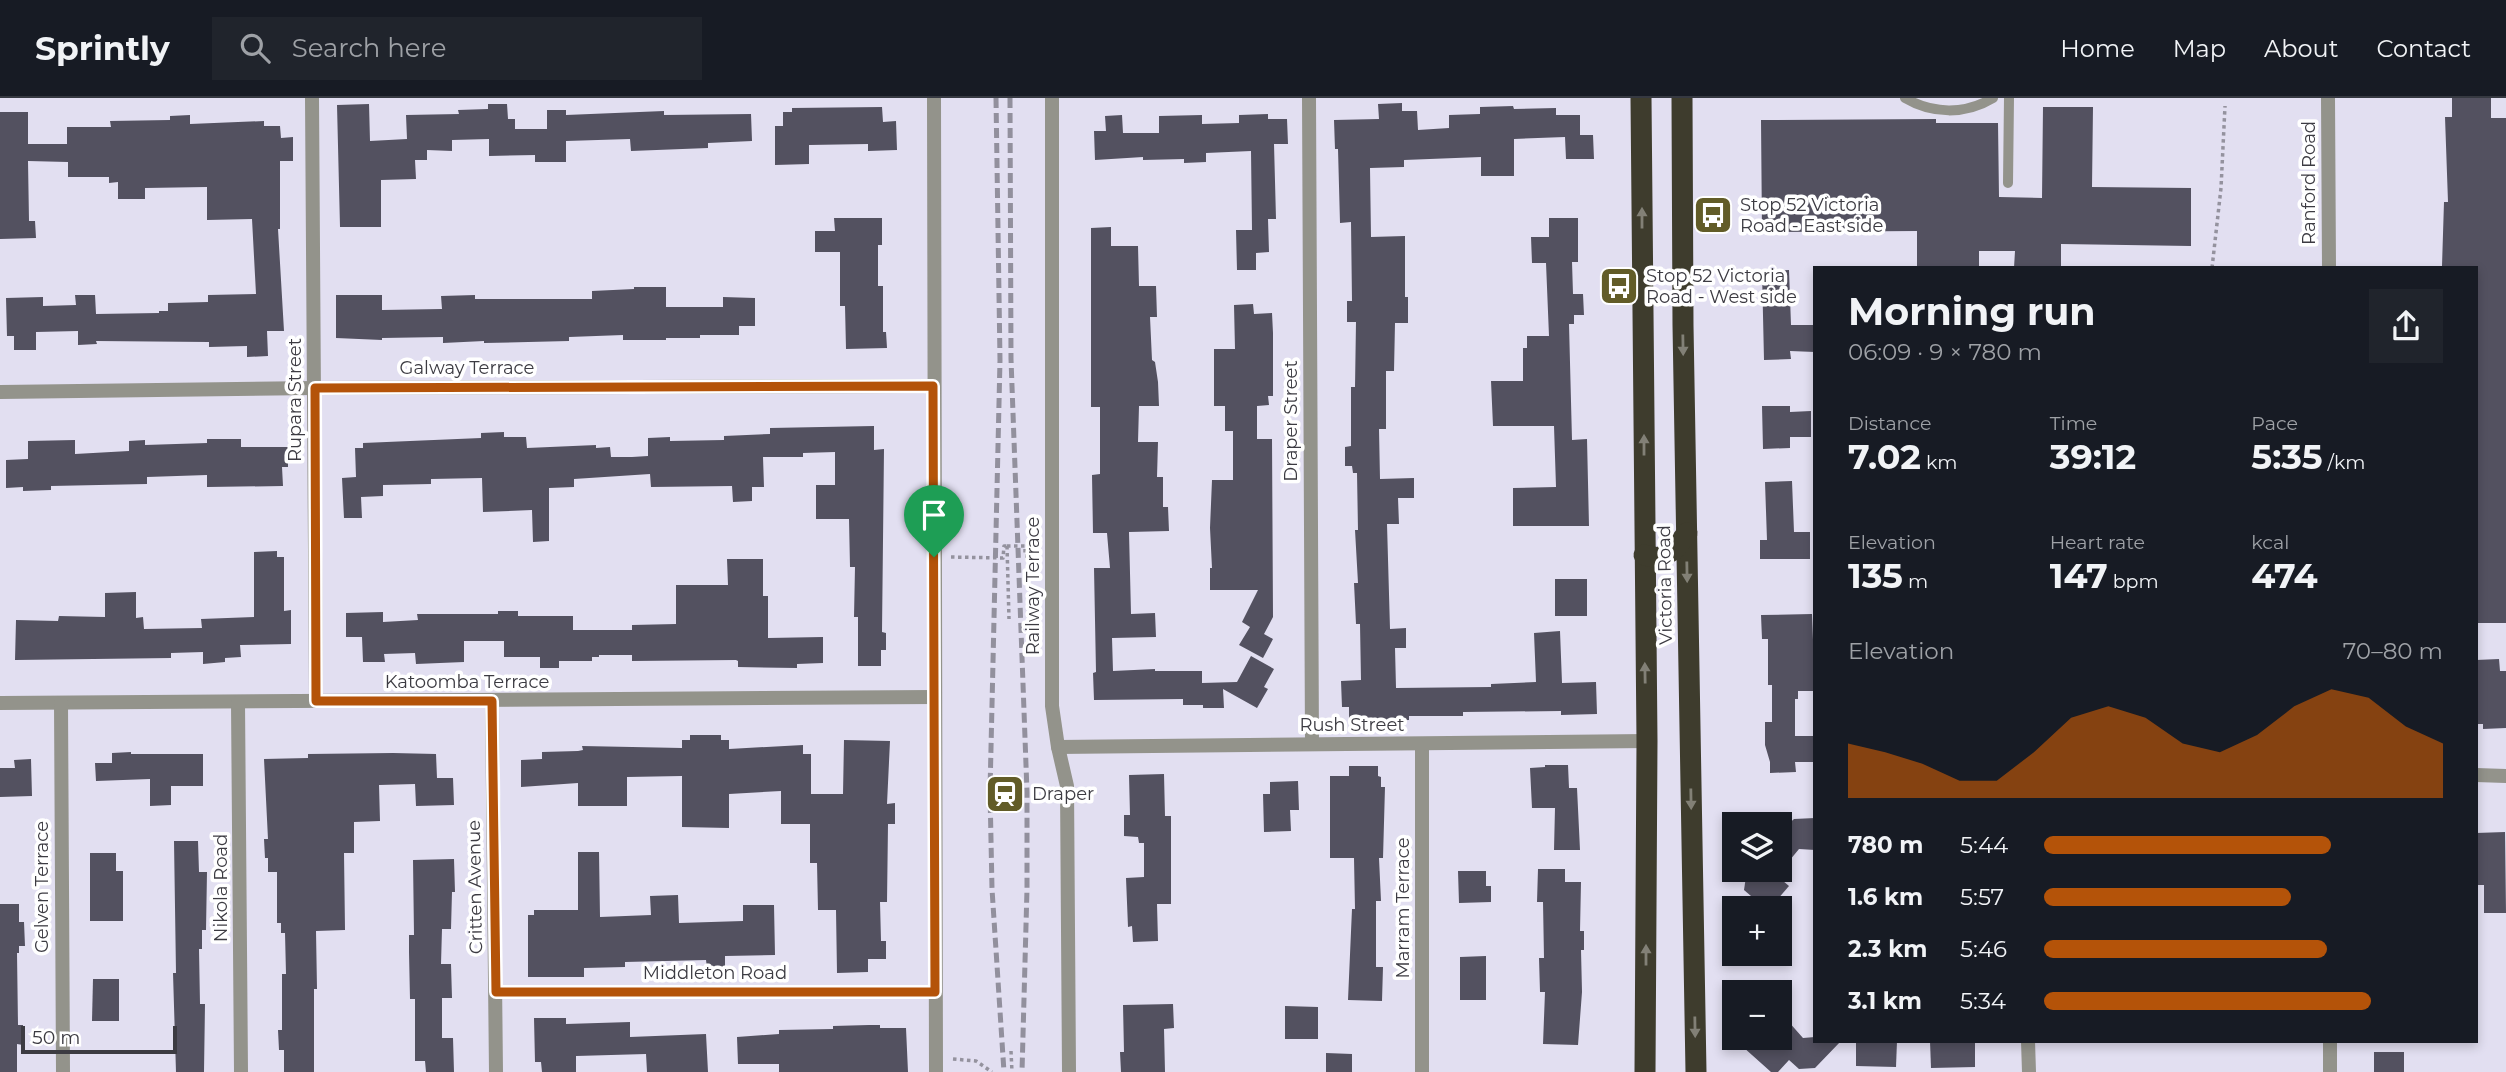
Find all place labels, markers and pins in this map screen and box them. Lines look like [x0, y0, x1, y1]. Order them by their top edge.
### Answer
bus stop icon: Stop 52 Victoria Road - East side [1692, 194, 1734, 236]
place label: Stop 52 Victoria Road - East side [1740, 194, 1884, 237]
bus stop icon: Stop 52 Victoria Road - West side [1598, 265, 1640, 307]
place label: Stop 52 Victoria Road - West side [1646, 265, 1797, 308]
pin [904, 485, 964, 557]
station icon: Draper [984, 773, 1026, 815]
place label: Draper [1032, 783, 1094, 805]

